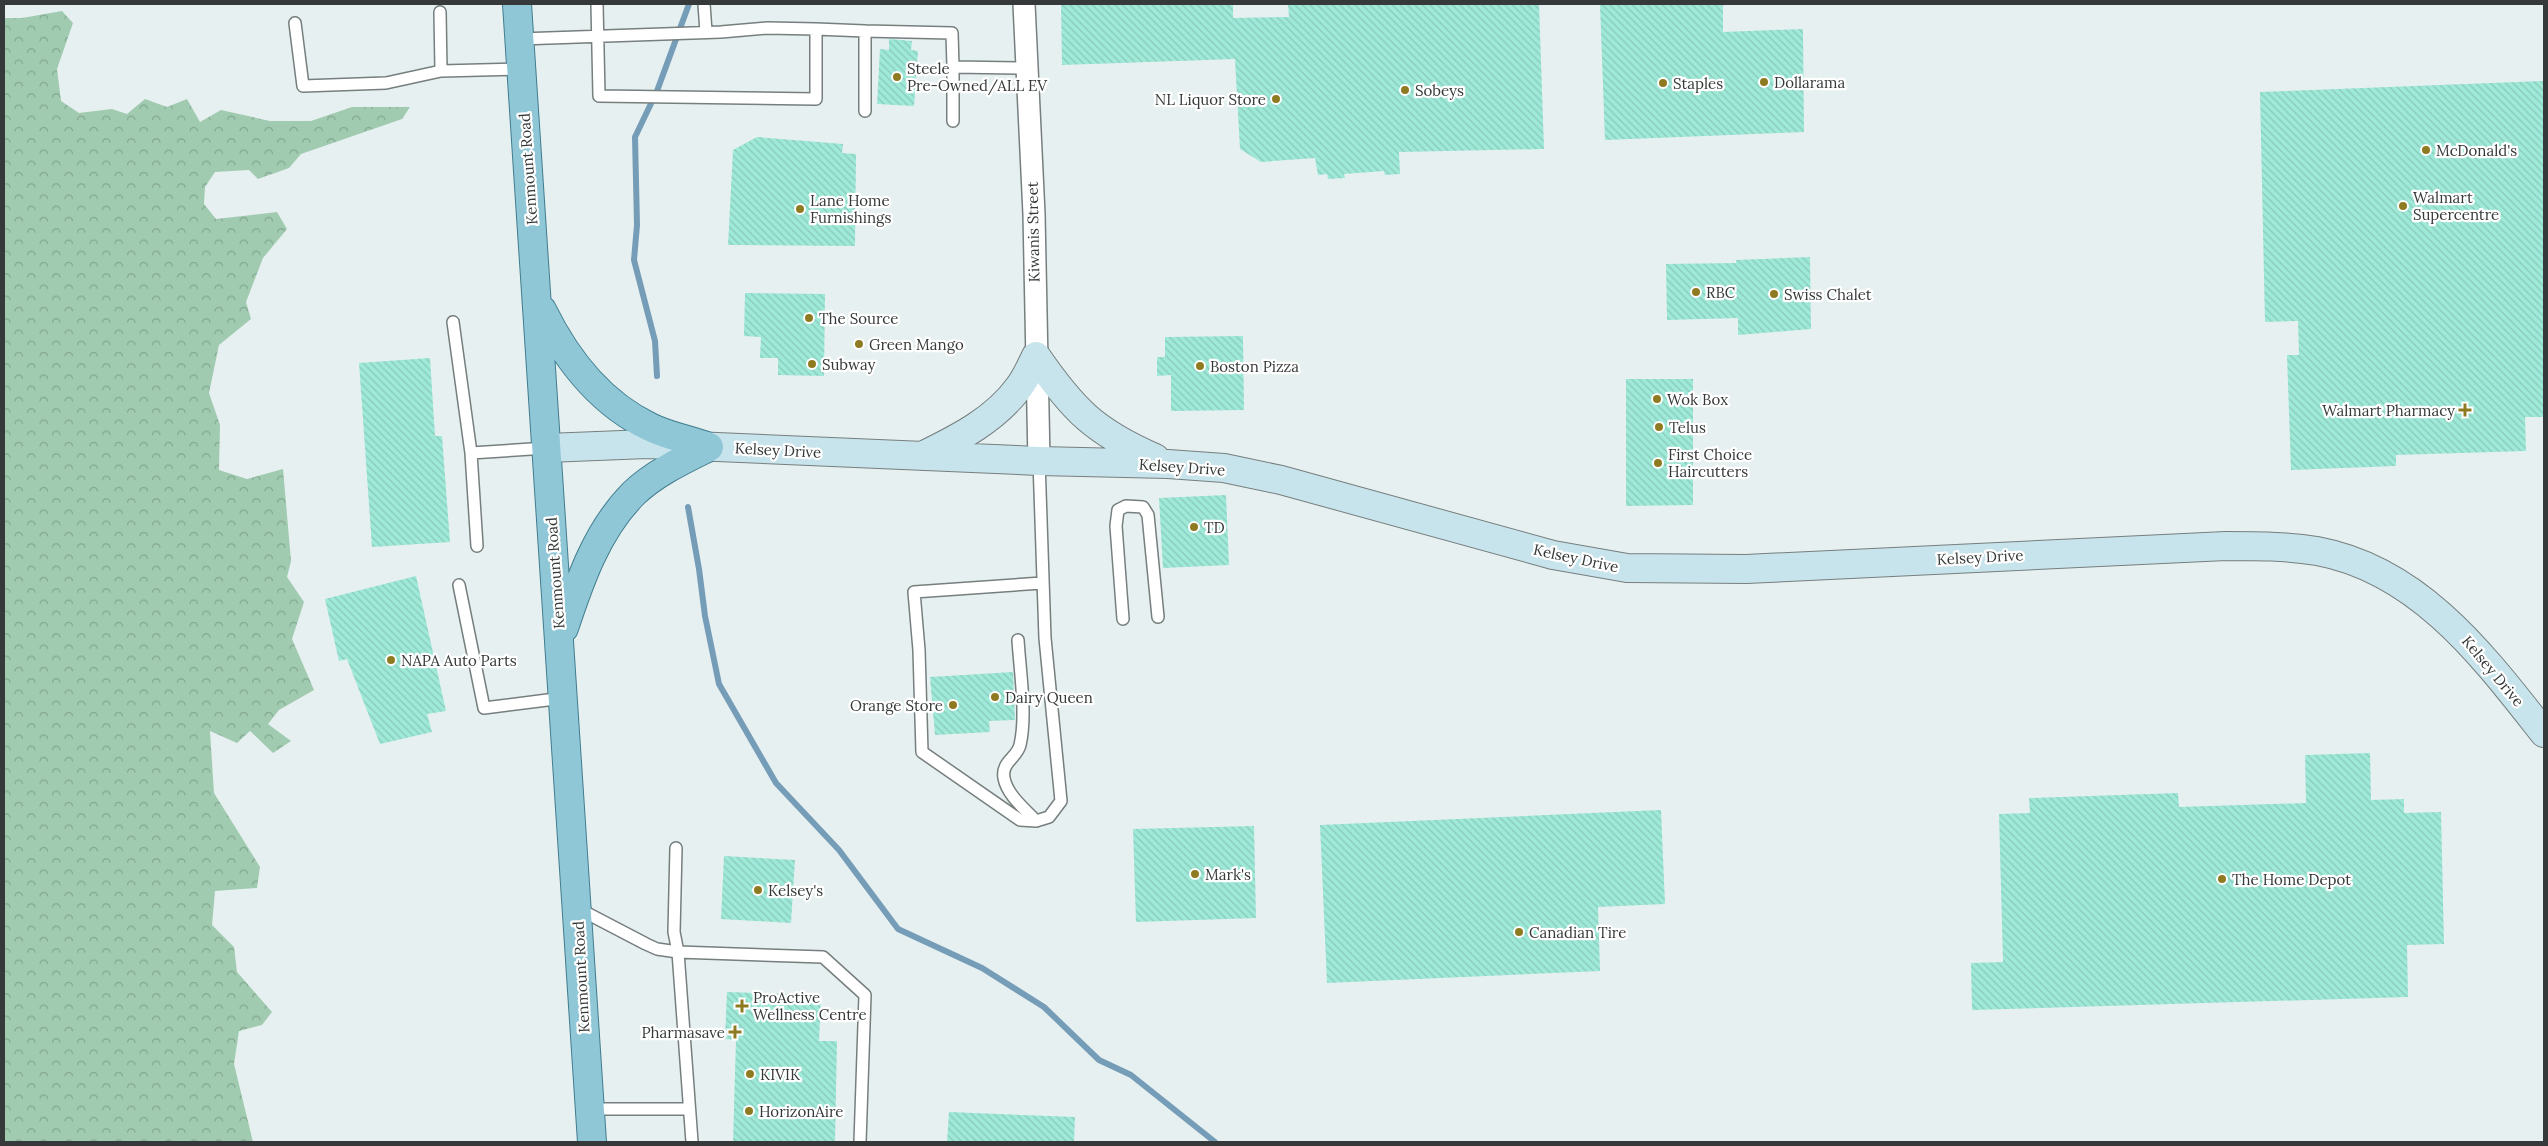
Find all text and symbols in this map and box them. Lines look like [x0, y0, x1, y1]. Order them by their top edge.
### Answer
place label: Steele Pre-Owned/ALL EV [907, 59, 1048, 96]
marker: Steele Pre-Owned/ALL EV [891, 71, 903, 83]
place label: Dollarama [1774, 73, 1845, 92]
place label: Staples [1673, 74, 1723, 93]
marker: Dollarama [1758, 76, 1770, 88]
marker: Staples [1657, 77, 1669, 89]
place label: Sobeys [1415, 81, 1464, 100]
marker: Sobeys [1399, 84, 1411, 96]
place label: NL Liquor Store [1155, 90, 1266, 109]
marker: NL Liquor Store [1270, 93, 1282, 105]
street label: Kenmount Road [515, 112, 541, 225]
place label: McDonald's [2436, 141, 2517, 160]
marker: McDonald's [2420, 144, 2432, 156]
street label: Kiwanis Street [1023, 181, 1043, 283]
place label: Walmart Supercentre [2413, 188, 2499, 224]
place label: Lane Home Furnishings [810, 191, 891, 227]
marker: Walmart Supercentre [2397, 200, 2409, 212]
marker: Lane Home Furnishings [794, 203, 806, 215]
place label: RBC [1706, 283, 1736, 302]
place label: Swiss Chalet [1784, 285, 1872, 304]
marker: RBC [1690, 286, 1702, 298]
marker: Swiss Chalet [1768, 288, 1780, 300]
place label: The Source [819, 309, 898, 328]
marker: The Source [803, 312, 815, 324]
place label: Green Mango [869, 335, 964, 354]
marker: Green Mango [853, 338, 865, 350]
place label: Subway [822, 355, 875, 374]
place label: Boston Pizza [1210, 357, 1299, 376]
marker: Subway [806, 358, 818, 370]
marker: Boston Pizza [1194, 360, 1206, 372]
place label: Wok Box [1667, 390, 1728, 409]
marker: Wok Box [1651, 393, 1663, 405]
place label: Walmart Pharmacy [2322, 401, 2455, 420]
marker: Walmart Pharmacy [2459, 404, 2471, 416]
place label: Telus [1669, 418, 1706, 437]
marker: Telus [1653, 421, 1665, 433]
street label: Kelsey Drive [734, 438, 822, 462]
place label: First Choice Haircutters [1668, 445, 1752, 481]
street label: Kelsey Drive [1138, 455, 1226, 479]
marker: First Choice Haircutters [1652, 457, 1664, 469]
street label: Kenmount Road [542, 516, 568, 629]
place label: TD [1204, 518, 1225, 537]
marker: TD [1188, 521, 1200, 533]
street label: Kelsey Drive [1532, 540, 1620, 576]
street label: Kelsey Drive [1936, 545, 2024, 569]
street label: Kelsey Drive [2458, 632, 2528, 710]
place label: NAPA Auto Parts [401, 651, 517, 670]
marker: NAPA Auto Parts [385, 654, 397, 666]
place label: Dairy Queen [1005, 688, 1093, 707]
marker: Dairy Queen [989, 691, 1001, 703]
place label: Orange Store [850, 696, 943, 715]
marker: Orange Store [947, 699, 959, 711]
place label: Mark's [1205, 865, 1251, 884]
marker: Mark's [1189, 868, 1201, 880]
place label: The Home Depot [2232, 870, 2351, 889]
marker: The Home Depot [2216, 873, 2228, 885]
place label: Kelsey's [768, 881, 823, 900]
marker: Kelsey's [752, 884, 764, 896]
street label: Kenmount Road [569, 921, 593, 1033]
place label: Canadian Tire [1529, 923, 1626, 942]
marker: Canadian Tire [1513, 926, 1525, 938]
place label: ProActive Wellness Centre [753, 988, 867, 1024]
marker: ProActive Wellness Centre [735, 999, 749, 1013]
place label: Pharmasave [641, 1023, 725, 1042]
marker: Pharmasave [729, 1026, 741, 1038]
place label: KIVIK [760, 1065, 801, 1084]
marker: KIVIK [744, 1068, 756, 1080]
place label: HorizonAire [759, 1102, 843, 1121]
marker: HorizonAire [743, 1105, 755, 1117]

